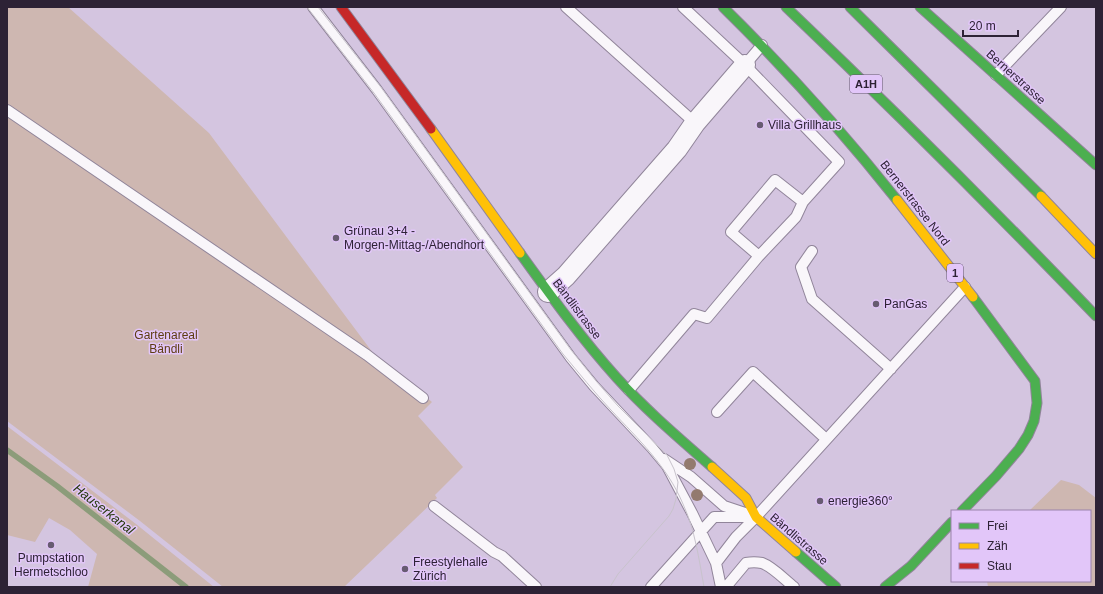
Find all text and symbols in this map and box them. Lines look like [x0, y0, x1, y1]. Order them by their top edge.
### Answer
scale bar [963, 12, 1018, 38]
text: 20 m [969, 19, 996, 33]
street label: Bernerstrasse [984, 47, 1049, 107]
road number: A1H [850, 75, 882, 93]
place label: Villa Grillhaus [768, 118, 841, 132]
marker: Villa Grillhaus [755, 120, 765, 130]
street label: Bernerstrasse Nord [877, 158, 953, 248]
place label: Grünau 3+4 - Morgen-Mittag-/Abendhort [344, 224, 485, 252]
marker: Grünau 3+4 - Morgen-Mittag-/Abendhort [331, 233, 341, 243]
road number: 1 [947, 264, 963, 282]
street label: Bändlistrasse [550, 276, 604, 342]
place label: PanGas [884, 297, 927, 311]
marker: PanGas [871, 299, 881, 309]
park label: Gartenareal Bändli [134, 328, 198, 356]
water label: Hauserkanal [71, 481, 138, 538]
place label: energie360° [828, 494, 893, 508]
marker: energie360° [815, 496, 825, 506]
street label: Bändlistrasse [767, 510, 831, 568]
legend [951, 510, 1091, 582]
text: Frei [987, 519, 1008, 533]
text: Zäh [987, 539, 1008, 553]
marker: Pumpstation Hermetschloo [46, 540, 56, 550]
place label: Pumpstation Hermetschloo [14, 551, 88, 579]
place label: Freestylehalle Zürich [413, 555, 488, 583]
text: Stau [987, 559, 1012, 573]
marker: Freestylehalle Zürich [400, 564, 410, 574]

